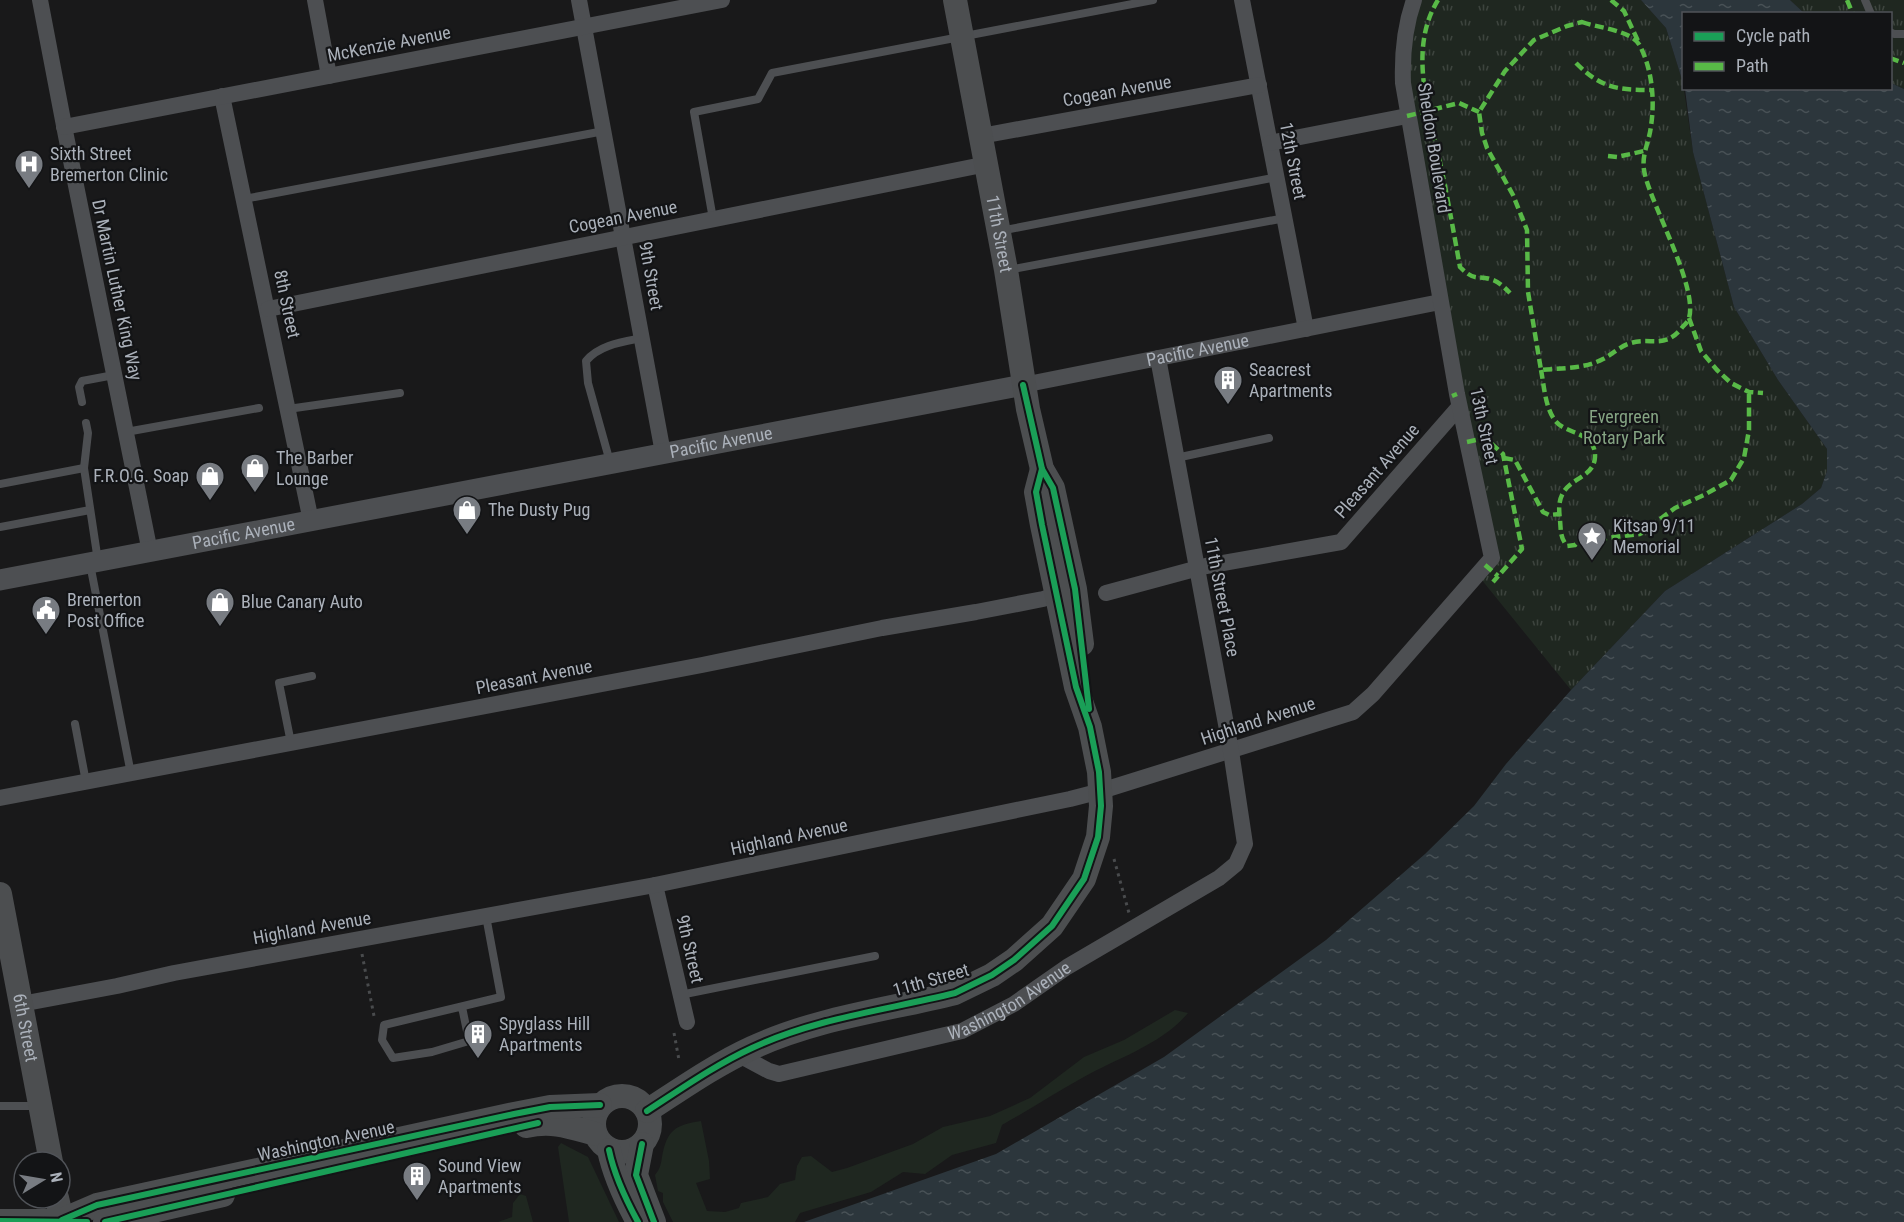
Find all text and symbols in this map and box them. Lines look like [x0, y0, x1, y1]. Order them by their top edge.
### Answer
legend [1682, 12, 1892, 90]
street label: McKenzie Avenue [326, 21, 452, 66]
text: Cycle path [1736, 25, 1810, 46]
text: Path [1736, 55, 1769, 76]
street label: Cogean Avenue [1061, 71, 1173, 110]
street label: Sheldon Boulevard [1414, 81, 1455, 215]
street label: 12th Street [1276, 121, 1311, 201]
place label: Sixth Street Bremerton Clinic [50, 143, 168, 185]
hospital icon: Sixth Street Bremerton Clinic [13, 148, 45, 190]
street label: 11th Street [982, 193, 1017, 274]
street label: Cogean Avenue [567, 196, 679, 237]
street label: Dr Martin Luther King Way [88, 198, 147, 383]
street label: 9th Street [635, 240, 668, 312]
street label: 8th Street [270, 268, 305, 340]
street label: Pacific Avenue [1144, 329, 1251, 370]
place label: Seacrest Apartments [1249, 359, 1332, 401]
building icon: Seacrest Apartments [1212, 364, 1244, 406]
street label: 13th Street [1466, 386, 1503, 466]
park label: Evergreen Rotary Park [1583, 406, 1665, 448]
street label: Pleasant Avenue [1330, 419, 1423, 522]
street label: Pacific Avenue [668, 422, 774, 462]
place label: The Barber Lounge [276, 447, 354, 489]
shop icon: The Barber Lounge [239, 452, 271, 494]
shop icon: F.R.O.G. Soap [194, 460, 226, 502]
place label: F.R.O.G. Soap [93, 465, 189, 486]
shop icon: The Dusty Pug [451, 494, 483, 536]
place label: The Dusty Pug [488, 499, 590, 520]
street label: Pacific Avenue [190, 513, 297, 553]
place label: Kitsap 9/11 Memorial [1613, 515, 1695, 557]
place icon: Kitsap 9/11 Memorial [1576, 520, 1608, 562]
street label: 11th Street Place [1201, 535, 1244, 659]
shop icon: Blue Canary Auto [204, 586, 236, 628]
place label: Bremerton Post Office [67, 589, 145, 631]
place label: Blue Canary Auto [241, 591, 363, 612]
public building icon: Bremerton Post Office [30, 594, 62, 636]
street label: Pleasant Avenue [474, 655, 594, 698]
street label: Highland Avenue [1198, 692, 1318, 749]
street label: Highland Avenue [728, 814, 849, 859]
street label: Highland Avenue [251, 907, 372, 948]
street label: 9th Street [672, 913, 709, 985]
street label: Washington Avenue [946, 957, 1074, 1044]
street label: 11th Street [890, 959, 971, 1000]
street label: 6th Street [9, 992, 43, 1063]
place label: Spyglass Hill Apartments [499, 1013, 590, 1055]
building icon: Spyglass Hill Apartments [462, 1018, 494, 1060]
street label: Washington Avenue [255, 1116, 396, 1165]
north arrow [12, 1150, 72, 1210]
place label: Sound View Apartments [438, 1155, 522, 1197]
building icon: Sound View Apartments [401, 1160, 433, 1202]
text: N [46, 1171, 66, 1184]

